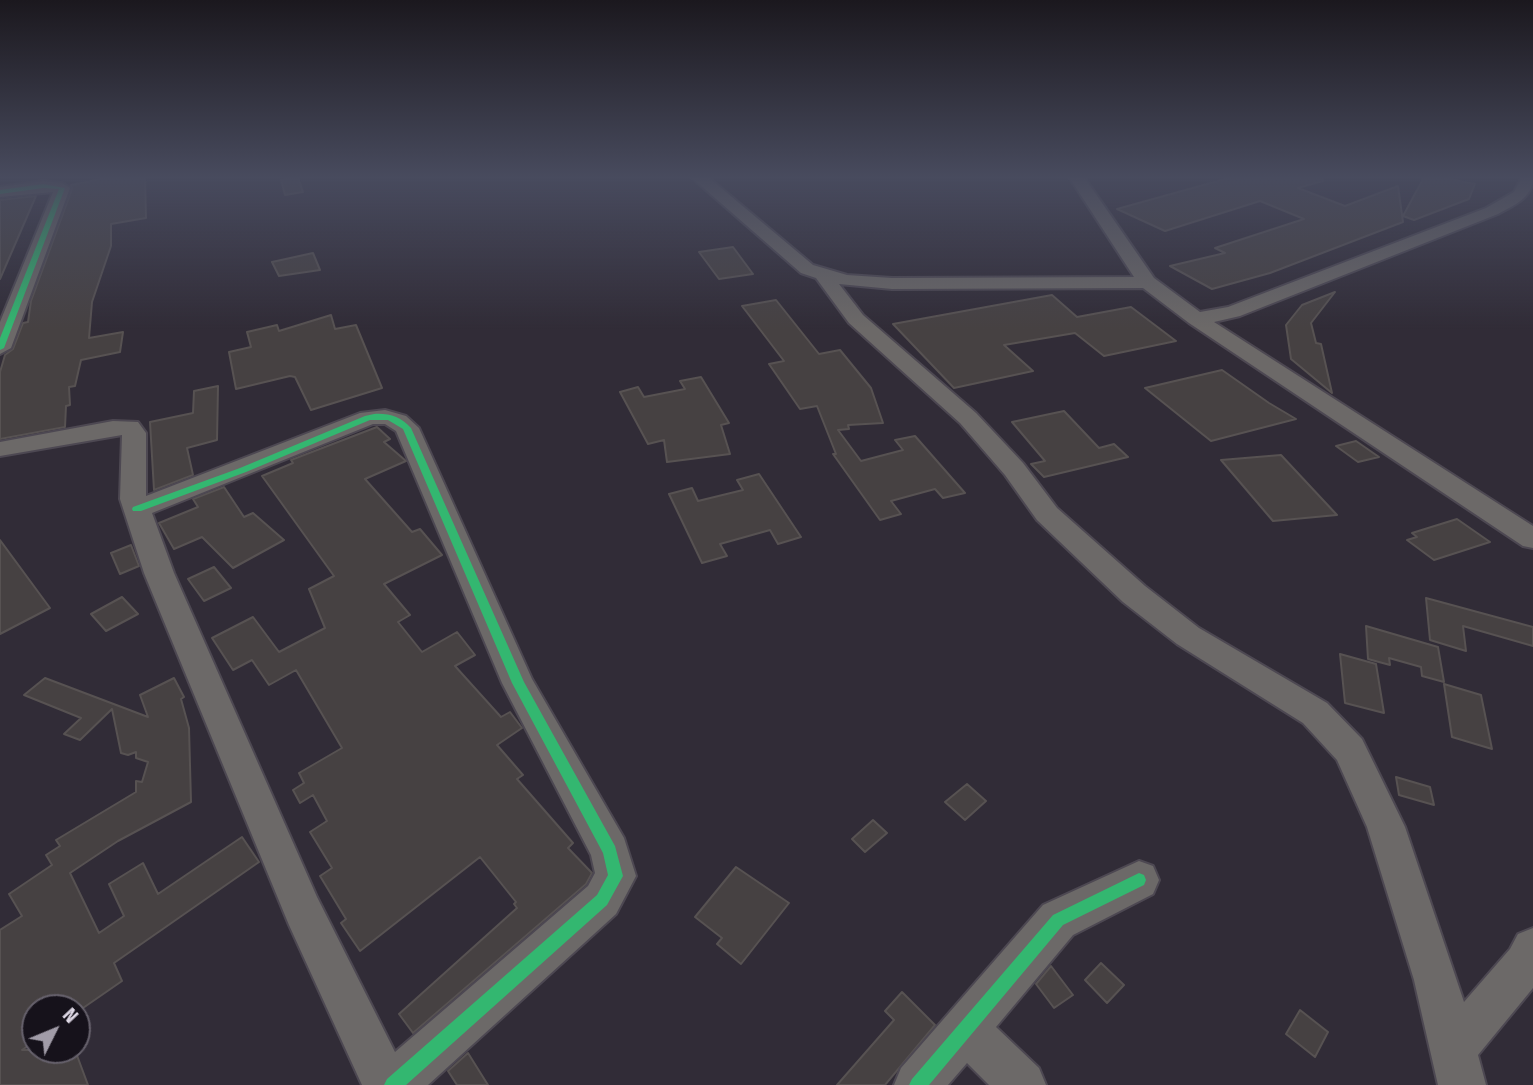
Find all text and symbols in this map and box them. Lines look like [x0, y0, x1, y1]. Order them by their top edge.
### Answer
north arrow [21, 994, 91, 1064]
text: N [58, 1004, 83, 1028]

